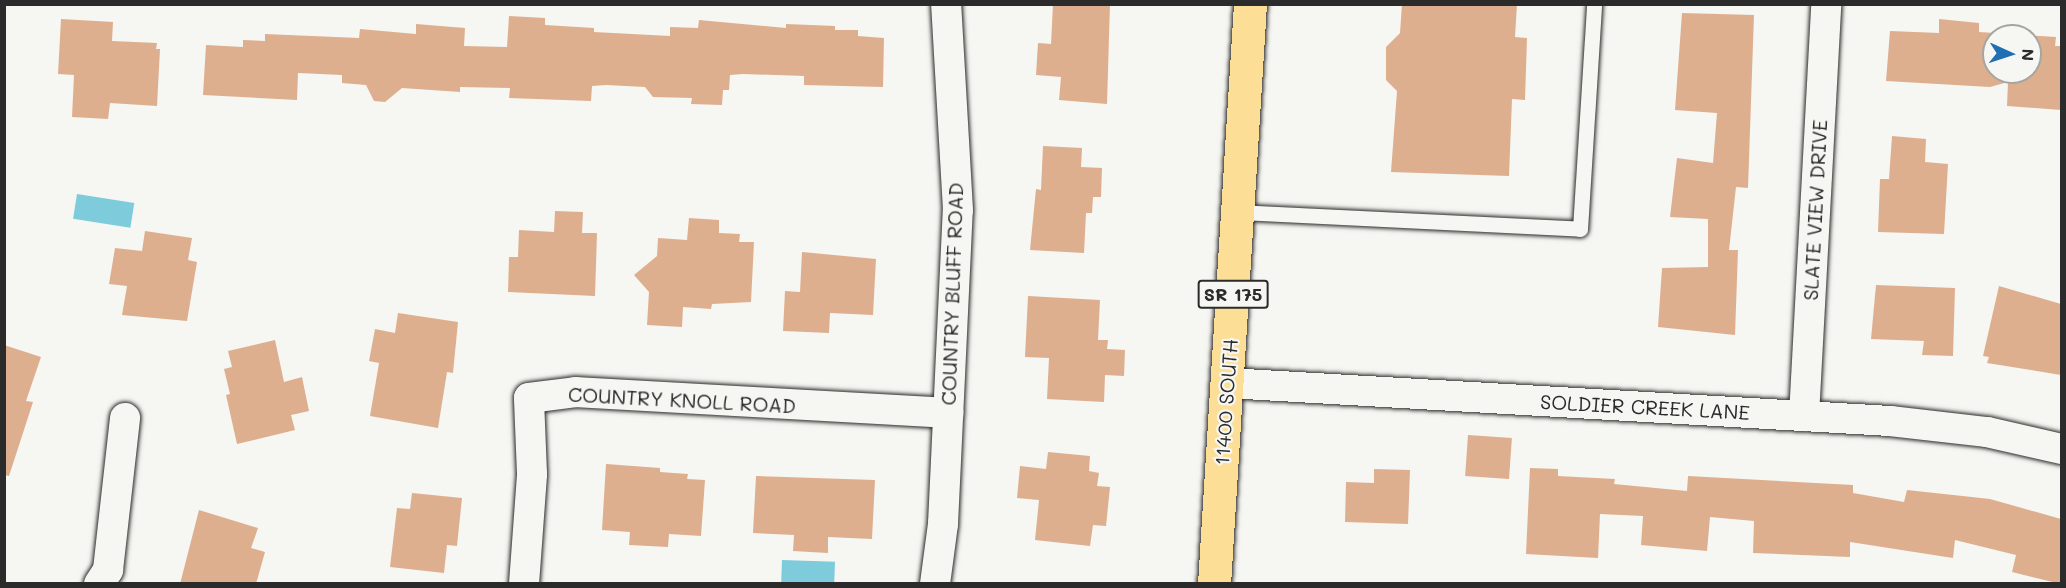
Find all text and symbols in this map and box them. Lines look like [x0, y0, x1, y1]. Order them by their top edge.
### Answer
north arrow [1982, 24, 2042, 84]
text: N [2018, 48, 2039, 61]
street label: SLATE VIEW DRIVE [1798, 119, 1832, 301]
street label: COUNTRY BLUFF ROAD [936, 182, 968, 406]
road number: SR 175 [1197, 279, 1269, 309]
street label: 11400 SOUTH [1210, 338, 1242, 466]
street label: COUNTRY KNOLL ROAD [567, 382, 797, 418]
street label: SOLDIER CREEK LANE [1540, 390, 1750, 424]

